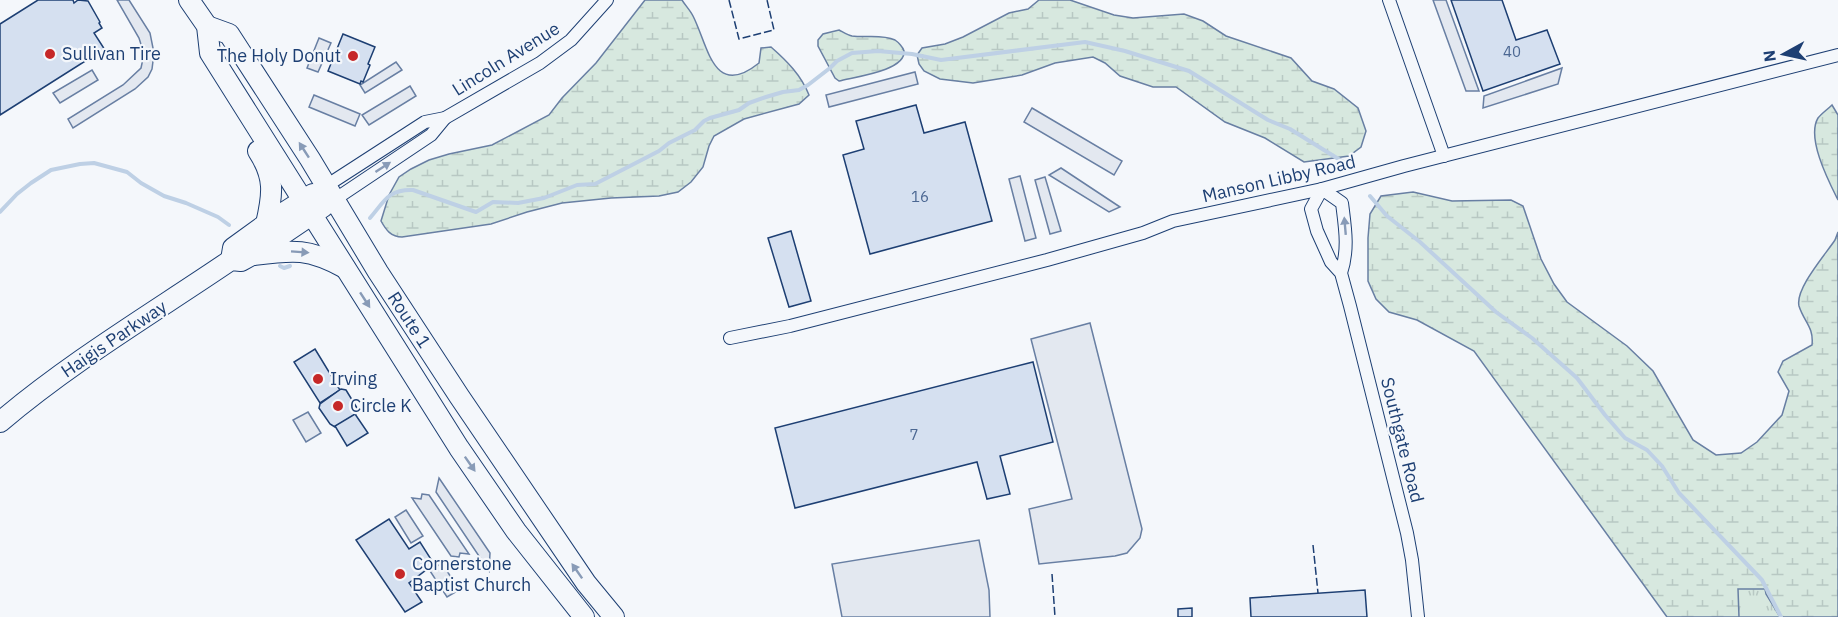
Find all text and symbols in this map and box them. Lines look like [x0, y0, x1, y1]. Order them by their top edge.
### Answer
street label: Lincoln Avenue [448, 16, 564, 101]
north arrow [1754, 24, 1814, 84]
place label: Sullivan Tire [62, 42, 161, 65]
house number: 40 [1503, 42, 1521, 61]
place label: The Holy Donut [217, 44, 341, 67]
marker: Sullivan Tire [43, 47, 57, 61]
marker: The Holy Donut [346, 49, 360, 63]
text: N [1758, 49, 1780, 63]
one-way arrow [298, 142, 309, 158]
street label: Manson Libby Road [1200, 150, 1358, 207]
one-way arrow [375, 162, 391, 173]
house number: 16 [911, 187, 929, 206]
one-way arrow [1340, 217, 1349, 236]
one-way arrow [291, 248, 310, 257]
street label: Route 1 [383, 287, 436, 352]
one-way arrow [359, 291, 371, 307]
street label: Haigis Parkway [57, 295, 171, 382]
place label: Irving [330, 367, 378, 390]
marker: Irving [311, 372, 325, 386]
street label: Southgate Road [1376, 375, 1429, 505]
place label: Circle K [350, 394, 412, 417]
marker: Circle K [331, 399, 345, 413]
house number: 7 [909, 425, 919, 444]
one-way arrow [464, 456, 475, 472]
place label: Cornerstone Baptist Church [412, 552, 531, 596]
one-way arrow [571, 564, 583, 580]
marker: Cornerstone Baptist Church [393, 567, 407, 581]

